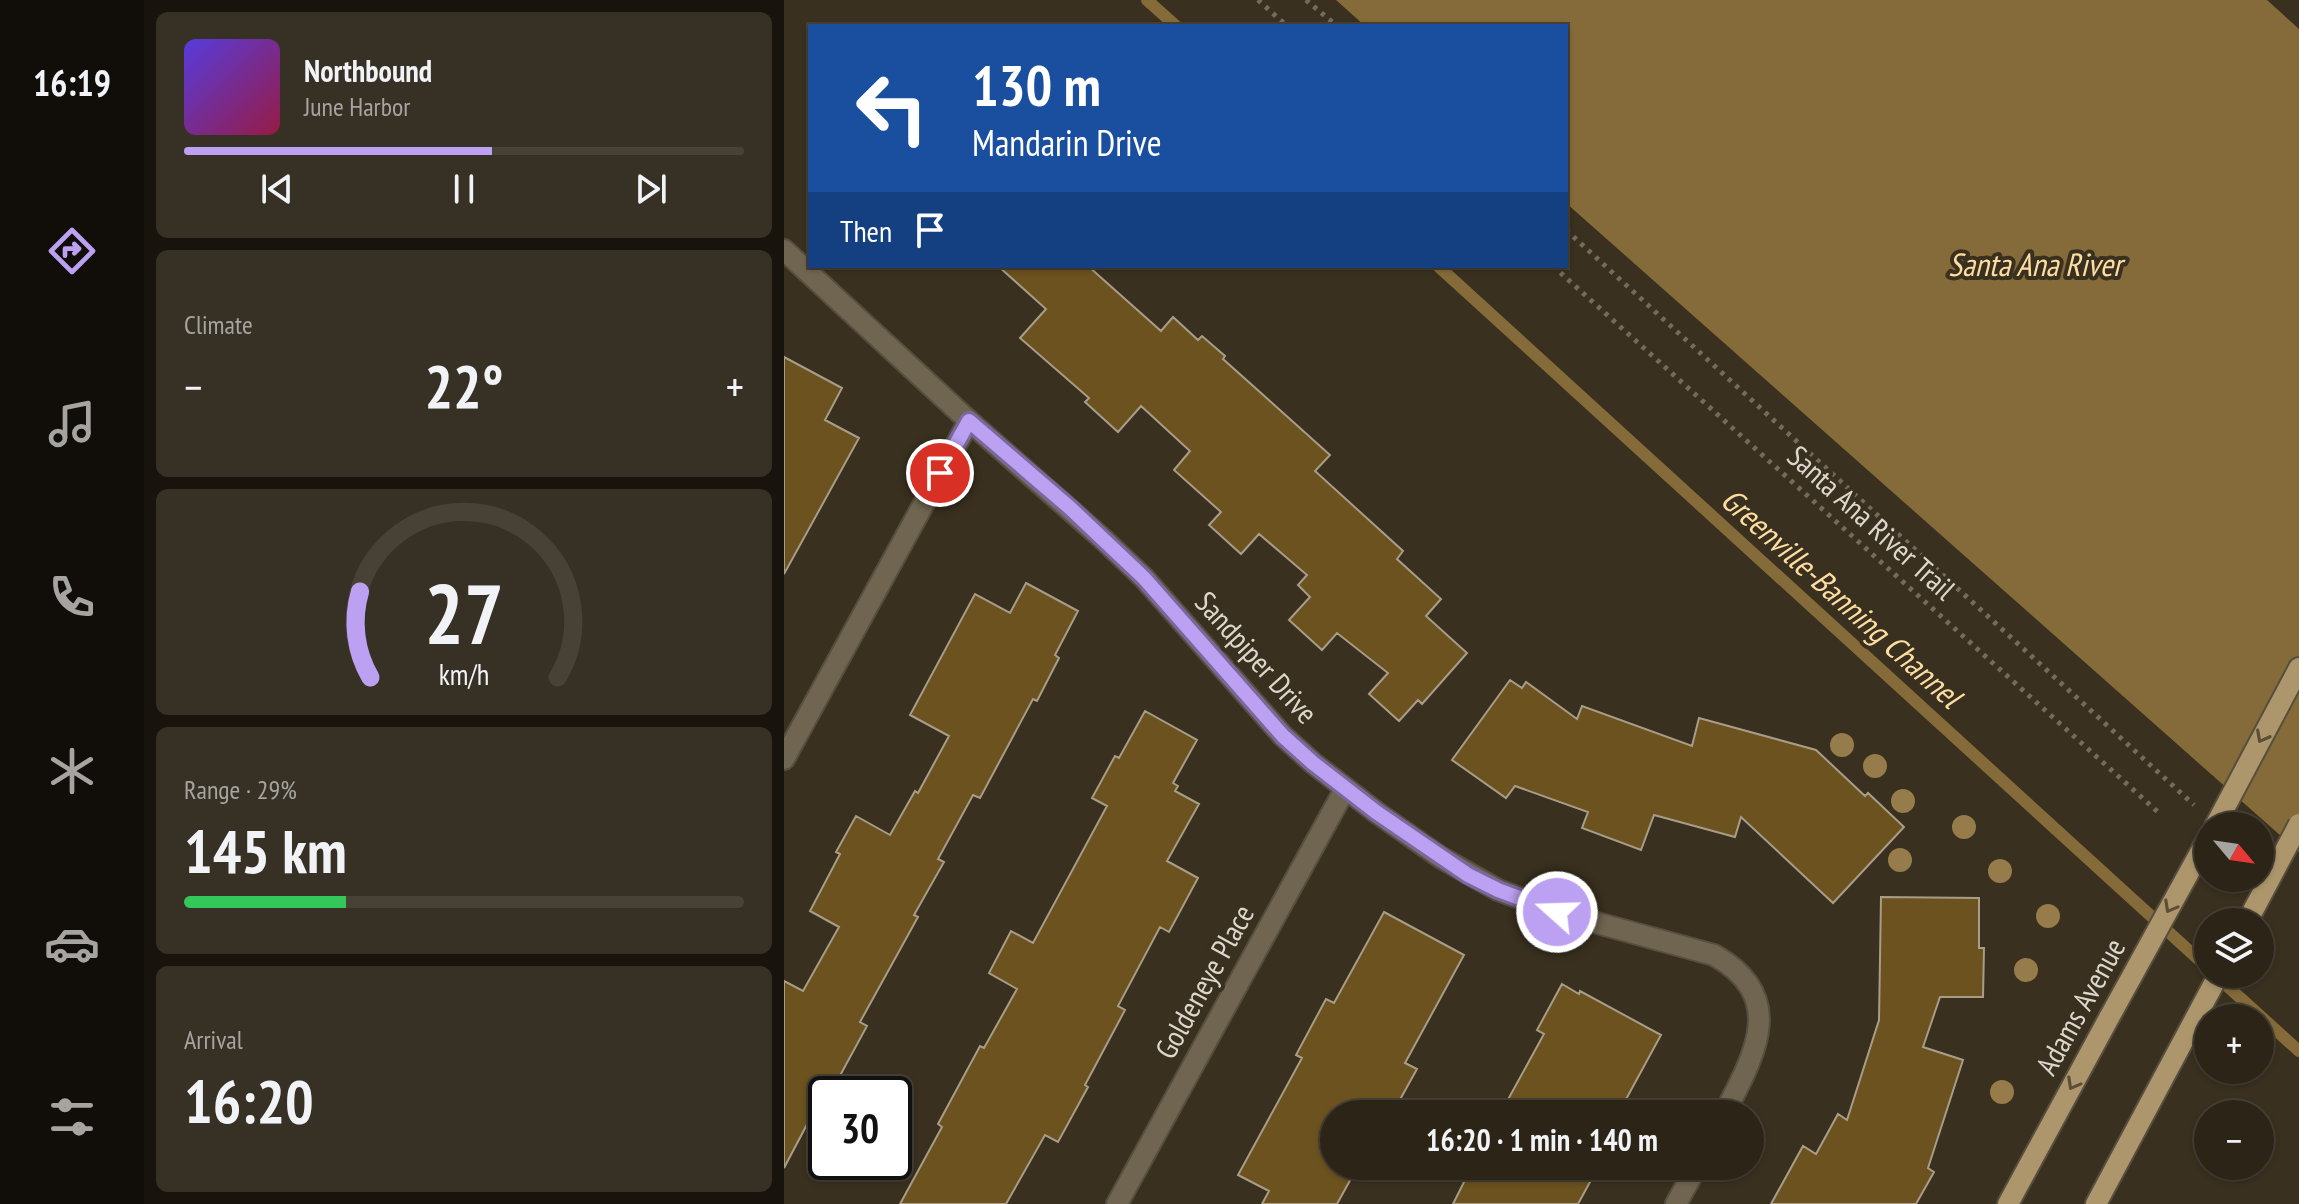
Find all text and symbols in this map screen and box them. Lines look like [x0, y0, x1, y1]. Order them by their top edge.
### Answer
text: 130 m [972, 49, 1101, 121]
text: Northbound [304, 51, 432, 90]
icon: left [840, 56, 944, 160]
text: 16:19 [33, 59, 111, 106]
text: June Harbor [304, 90, 410, 123]
text: Mandarin Drive [972, 119, 1162, 166]
icon: previous [255, 167, 299, 211]
icon: pause [442, 167, 486, 211]
icon: next [629, 167, 673, 211]
icon: arrive [908, 208, 952, 252]
text: Then [840, 211, 892, 250]
icon: directions [44, 223, 100, 279]
water label: Santa Ana River [1948, 243, 2126, 285]
text: Climate [184, 308, 253, 341]
text: 22° [424, 347, 504, 425]
text: − [184, 358, 202, 415]
text: + [726, 358, 744, 415]
icon: music [44, 396, 100, 452]
street label: Santa Ana River Trail [1780, 436, 1964, 608]
pin [906, 439, 974, 507]
icon: arrive [918, 451, 962, 495]
water label: Greenville-Banning Channel [1713, 478, 1973, 718]
text: 27 [424, 559, 504, 667]
icon: phone [44, 569, 100, 625]
street label: Sandpiper Drive [1187, 583, 1327, 731]
text: km/h [439, 656, 489, 693]
one-way arrow [2257, 728, 2272, 743]
icon: climate [44, 743, 100, 799]
text: Range · 29% [184, 773, 297, 806]
text: 145 km [184, 812, 347, 890]
north arrow [2194, 812, 2274, 892]
map controls [2194, 812, 2274, 1180]
position arrow [1515, 870, 1599, 954]
street label: Goldeneye Place [1145, 897, 1262, 1065]
one-way arrow [2165, 899, 2180, 913]
button: layers [2194, 908, 2274, 988]
icon: car [44, 916, 100, 972]
street label: Adams Avenue [2026, 931, 2133, 1081]
button: + [2194, 1004, 2274, 1084]
text: Arrival [184, 1023, 243, 1056]
text: 16:20 [184, 1062, 314, 1140]
speed limit sign: 30 [808, 1076, 912, 1180]
one-way arrow [2067, 1076, 2083, 1090]
icon: filters [44, 1089, 100, 1145]
button: − [2194, 1100, 2274, 1180]
text: 16:20 · 1 min · 140 m [1426, 1120, 1658, 1159]

